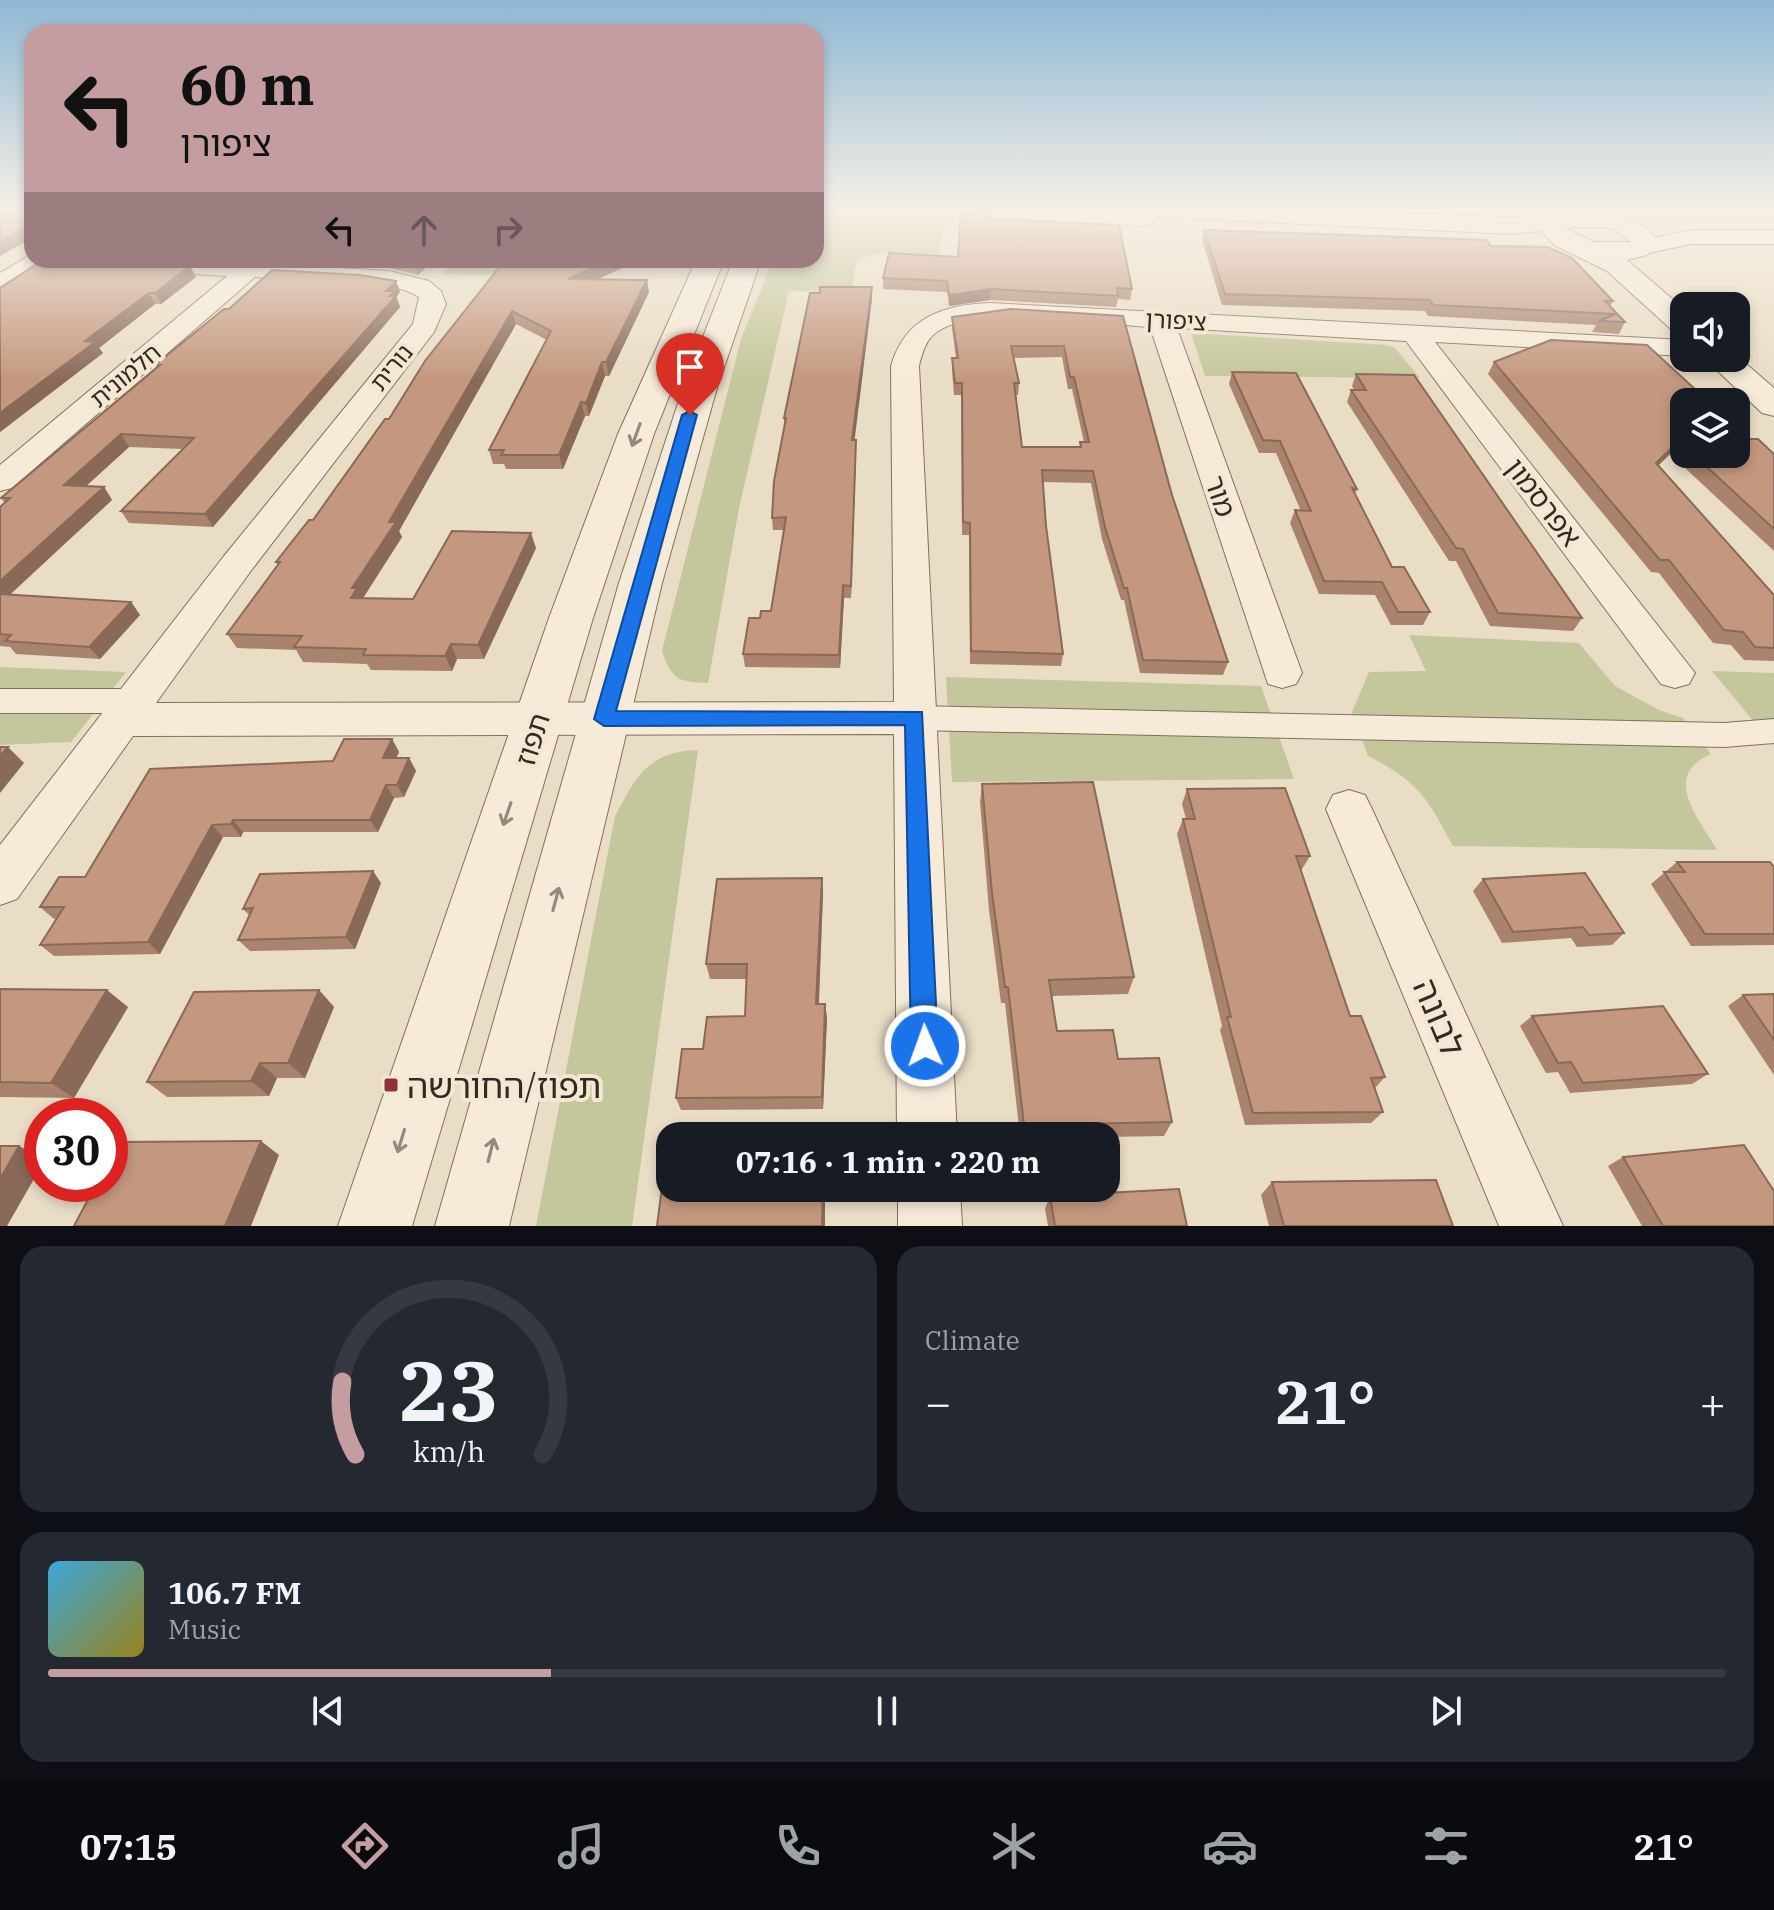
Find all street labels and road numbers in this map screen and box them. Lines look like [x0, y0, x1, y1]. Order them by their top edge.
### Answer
street label: ציפורן [1145, 302, 1207, 338]
street label: חלמונית [83, 336, 167, 414]
street label: נורית [362, 337, 420, 397]
street label: אפרסמון [1498, 450, 1590, 554]
street label: מור [1197, 470, 1245, 522]
street label: תפוז [506, 708, 558, 770]
street label: לבונה [1404, 971, 1476, 1063]

